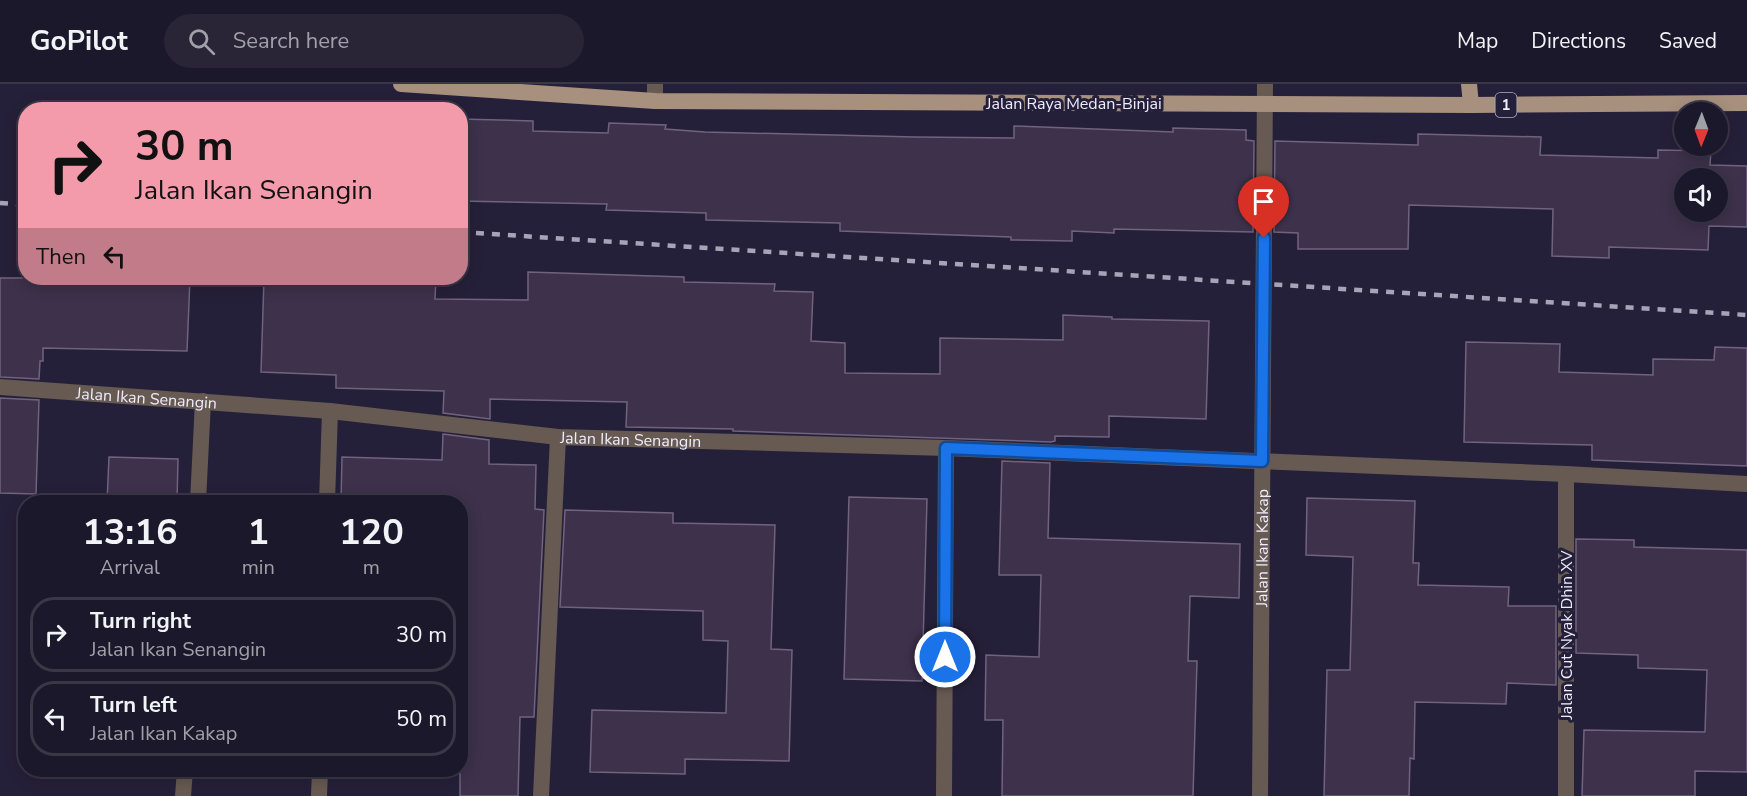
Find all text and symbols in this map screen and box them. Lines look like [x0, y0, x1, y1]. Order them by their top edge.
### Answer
search box [164, 14, 584, 68]
text: GoPilot [30, 22, 128, 60]
icon: search [185, 25, 218, 58]
text: Search here [233, 26, 349, 56]
text: Map [1457, 27, 1498, 55]
text: Directions [1531, 27, 1626, 55]
text: Saved [1659, 27, 1717, 55]
street label: Jalan Raya Medan-Binjai [985, 93, 1162, 115]
road number: 1 [1496, 93, 1516, 117]
north arrow [1674, 102, 1728, 156]
map controls [1674, 102, 1728, 222]
text: 30 m [135, 118, 234, 175]
icon: right [36, 126, 114, 204]
button: sound [1674, 168, 1728, 222]
text: Jalan Ikan Senangin [135, 172, 373, 209]
pin [1238, 176, 1289, 238]
icon: arrive [1247, 185, 1280, 218]
icon: left [98, 240, 131, 273]
text: Then [36, 242, 86, 272]
street label: Jalan Ikan Senangin [74, 382, 218, 415]
street label: Jalan Ikan Senangin [559, 427, 701, 453]
street label: Jalan Ikan Kakap [1251, 489, 1274, 608]
text: 13:16 [82, 508, 178, 557]
text: 1 [247, 508, 269, 557]
text: 120 [339, 508, 404, 557]
street label: Jalan Cut Nyak Dhin XV [1556, 550, 1578, 720]
text: Arrival [100, 554, 160, 581]
text: min [242, 554, 275, 581]
text: m [363, 554, 380, 581]
text: Turn right [90, 606, 191, 636]
icon: right [39, 618, 72, 651]
text: 30 m [396, 620, 447, 650]
position arrow [913, 625, 977, 689]
text: Jalan Ikan Senangin [90, 636, 266, 663]
text: Turn left [90, 690, 177, 720]
icon: left [39, 702, 72, 735]
text: 50 m [396, 704, 447, 734]
text: Jalan Ikan Kakap [90, 720, 237, 747]

